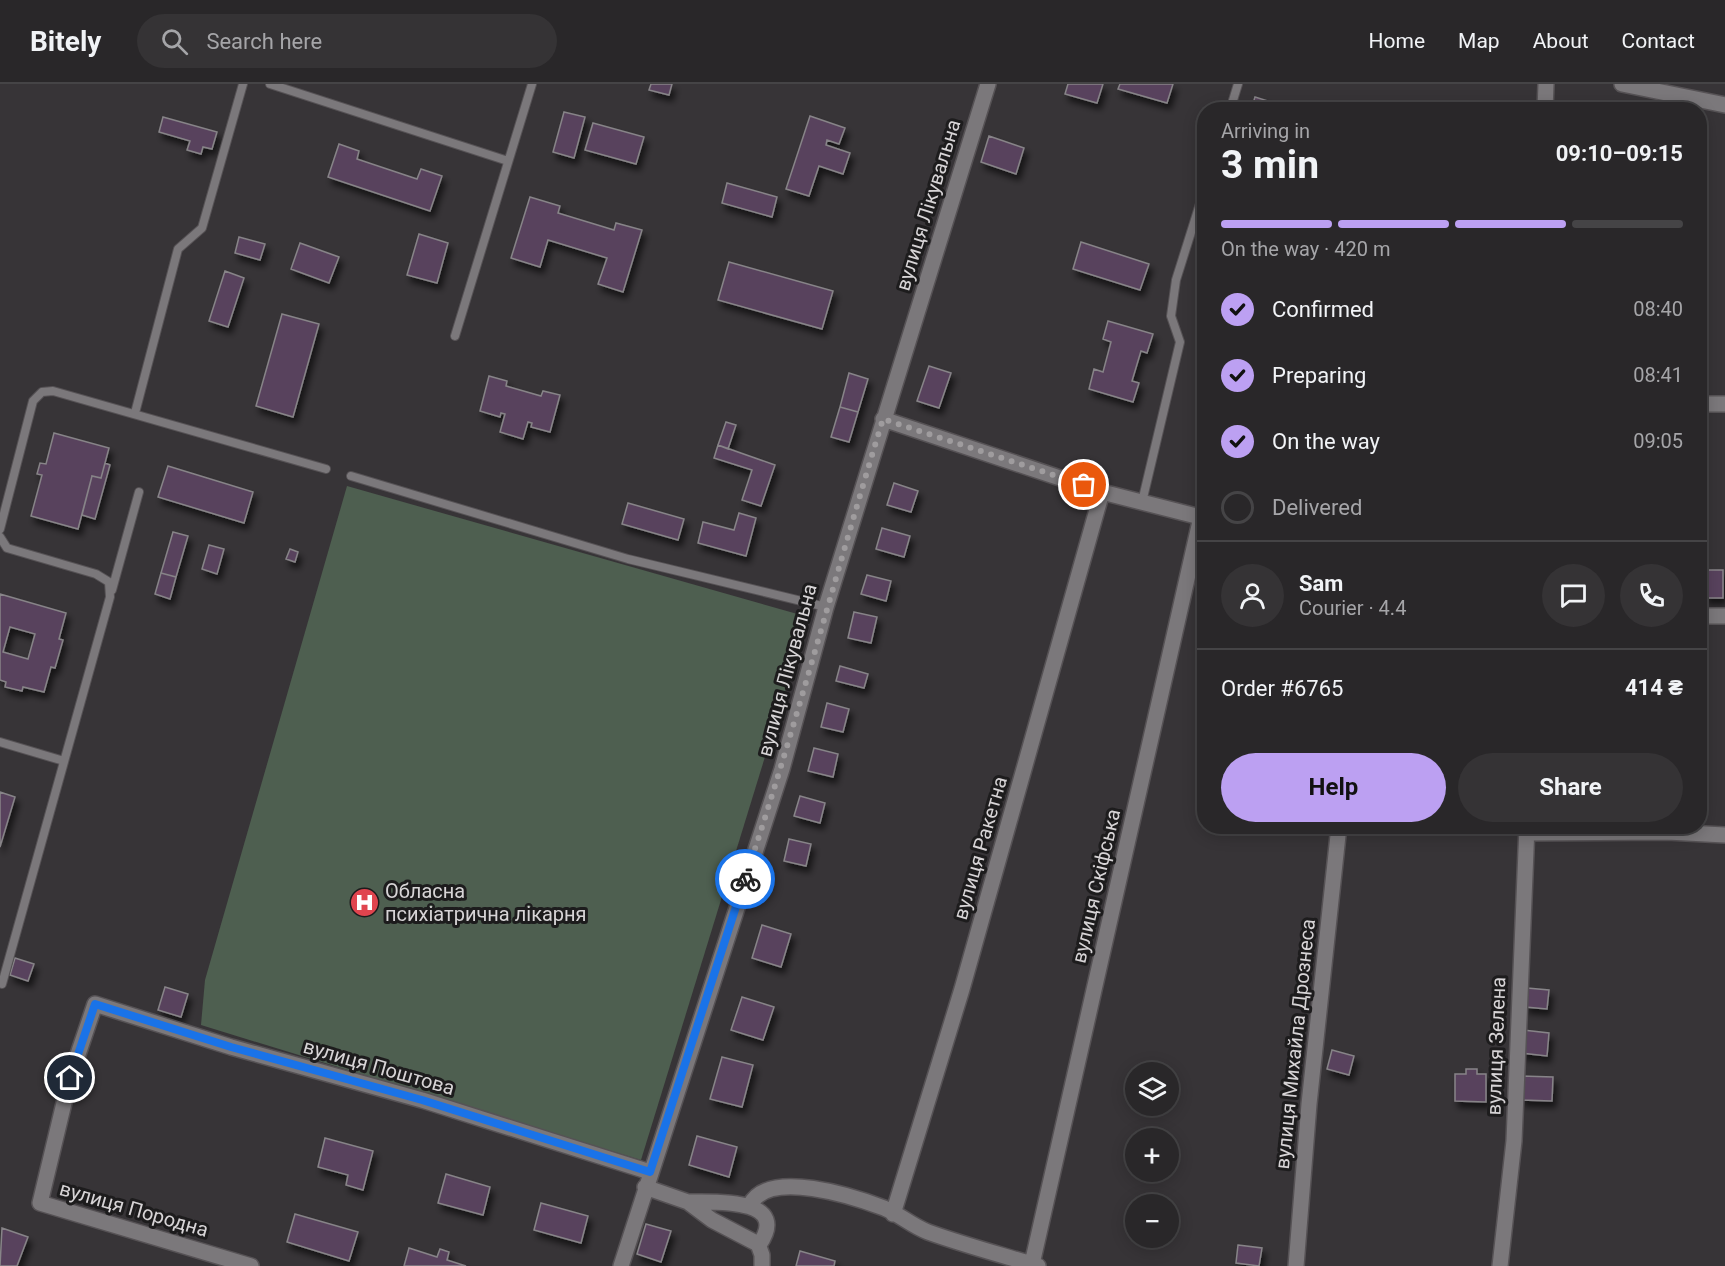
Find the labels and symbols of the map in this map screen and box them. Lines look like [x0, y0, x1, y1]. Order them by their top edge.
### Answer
street label: вулиця Лікувальна [891, 116, 965, 294]
pin [1058, 459, 1109, 510]
street label: вулиця Лікувальна [752, 581, 822, 759]
street label: вулиця Ракетна [948, 774, 1012, 922]
street label: вулиця Скіфська [1067, 807, 1125, 965]
courier [715, 849, 775, 909]
place label: Обласна психіатрична лікарня [385, 879, 587, 926]
hospital icon: Обласна психіатрична лікарня [348, 886, 380, 918]
street label: вулиця Михайла Дрознеса [1270, 918, 1320, 1170]
street label: вулиця Зелена [1482, 976, 1510, 1116]
street label: вулиця Поштова [301, 1034, 457, 1100]
pin [44, 1052, 95, 1103]
street label: вулиця Породна [57, 1176, 211, 1242]

